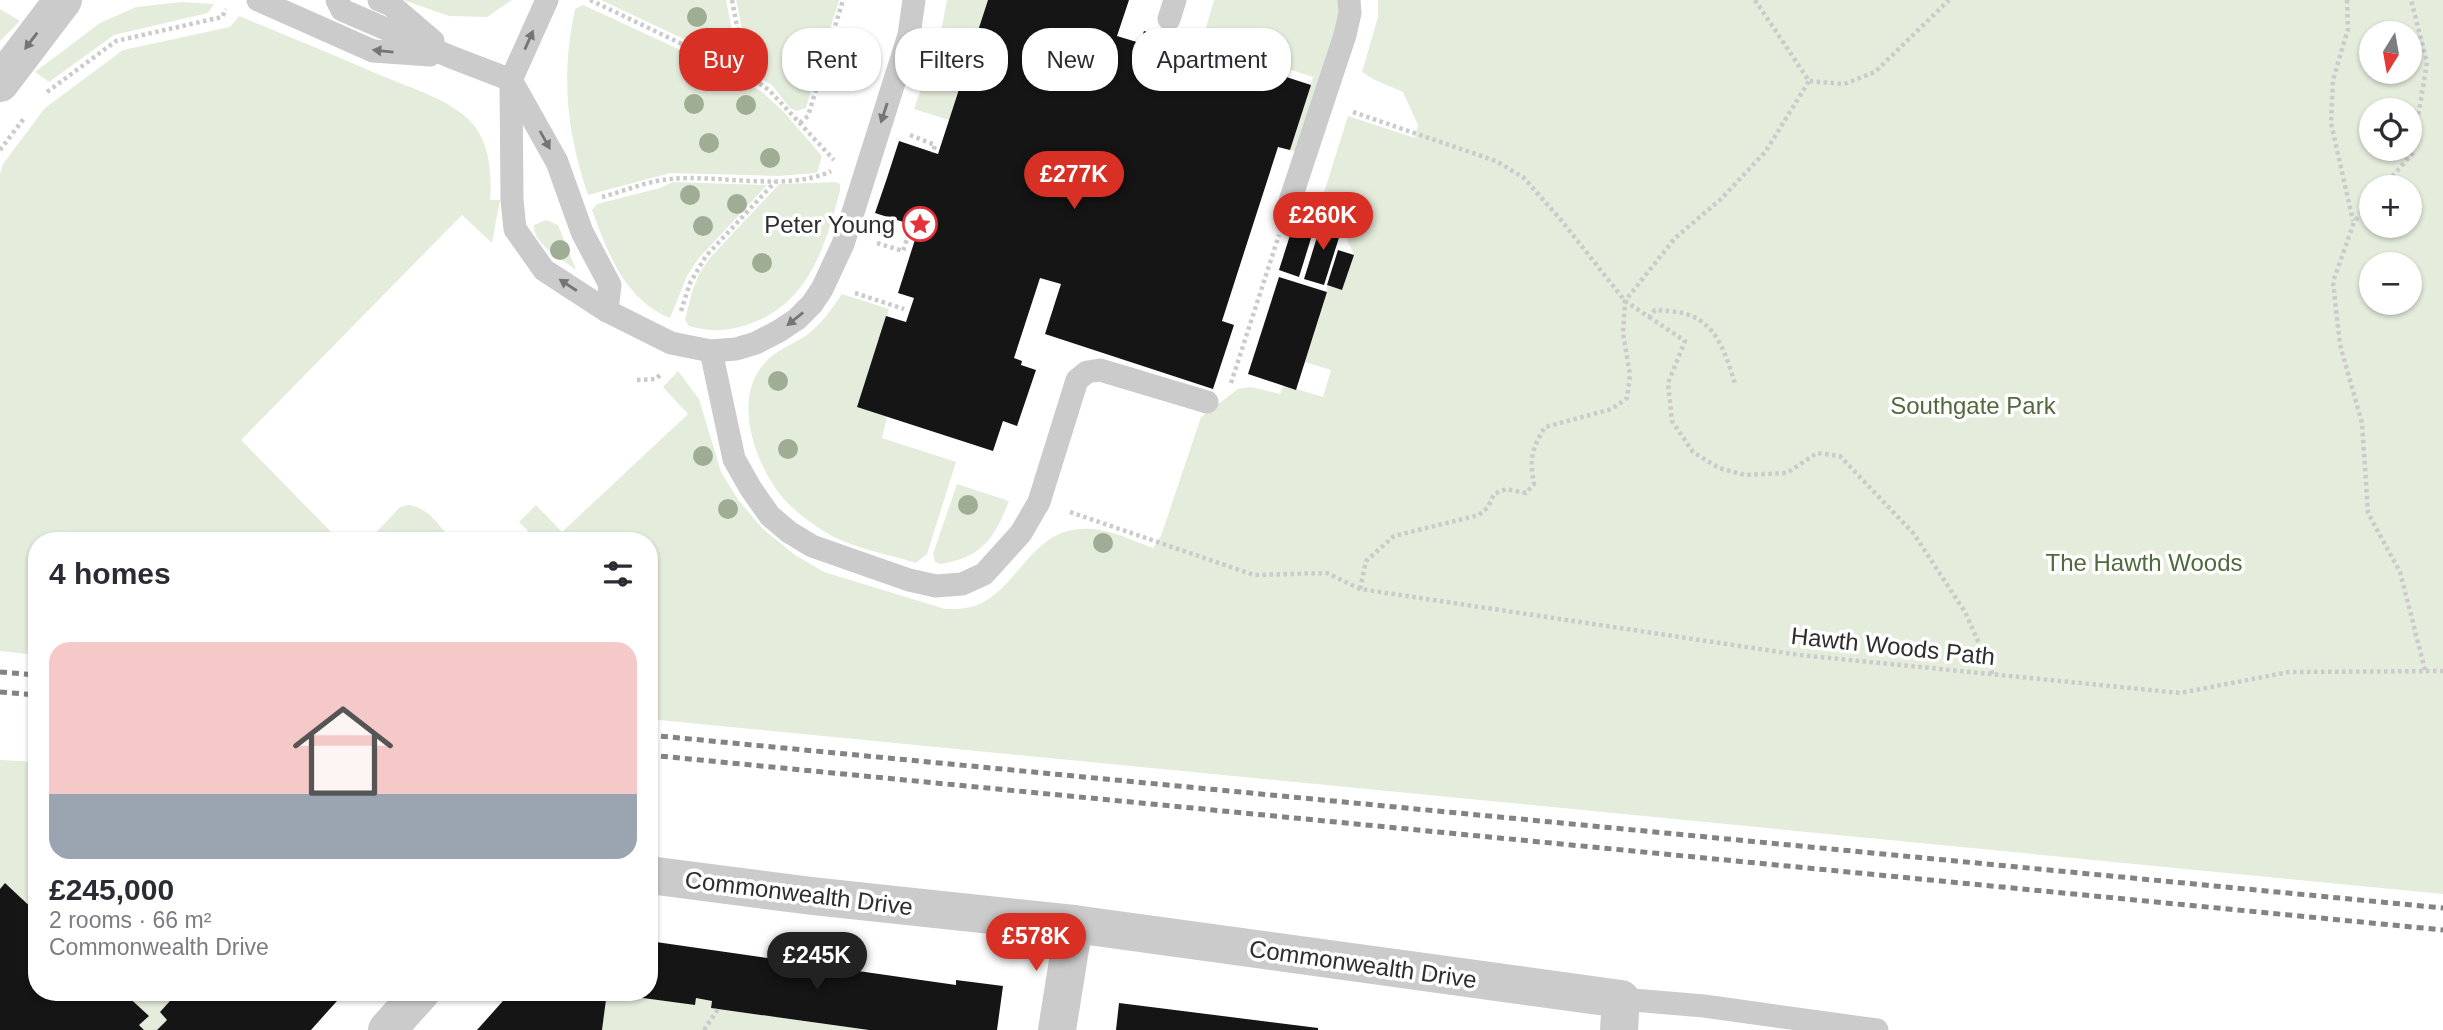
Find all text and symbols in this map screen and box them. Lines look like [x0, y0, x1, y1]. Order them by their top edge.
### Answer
north arrow [2359, 21, 2422, 84]
map controls [2359, 21, 2422, 315]
chip: Buy [679, 28, 768, 91]
chip: Rent [782, 28, 881, 91]
chip: Filters [895, 28, 1008, 91]
chip: New [1022, 28, 1118, 91]
chip: Apartment [1132, 28, 1291, 91]
one-way arrow [523, 30, 535, 50]
one-way arrow [25, 32, 39, 50]
one-way arrow [372, 46, 394, 57]
button: locate [2359, 98, 2422, 161]
one-way arrow [878, 103, 889, 124]
one-way arrow [538, 130, 550, 150]
pin: £277K [1025, 152, 1123, 211]
text: £277K [1040, 161, 1108, 187]
button: + [2359, 175, 2422, 238]
pin: £260K [1274, 192, 1372, 252]
text: £260K [1289, 202, 1357, 228]
place icon: Peter Young [901, 205, 939, 243]
place label: Peter Young [764, 211, 895, 238]
button: − [2359, 252, 2422, 315]
one-way arrow [558, 279, 577, 292]
one-way arrow [787, 311, 805, 326]
park label: Southgate Park [1890, 392, 2057, 419]
park label: The Hawth Woods [2046, 549, 2242, 576]
icon: filters [599, 555, 637, 593]
text: 4 homes [49, 557, 171, 590]
street label: Hawth Woods Path [1790, 622, 1996, 670]
icon: home [280, 688, 406, 814]
street label: Commonwealth Drive [684, 866, 914, 920]
text: £245,000 [49, 873, 174, 906]
text: 2 rooms · 66 m² [49, 907, 211, 933]
pin: £578K [987, 914, 1085, 973]
text: £578K [1002, 923, 1070, 949]
pin: £245K [768, 932, 866, 992]
text: Commonwealth Drive [49, 934, 269, 960]
street label: Commonwealth Drive [1248, 935, 1478, 993]
text: £245K [783, 942, 851, 968]

